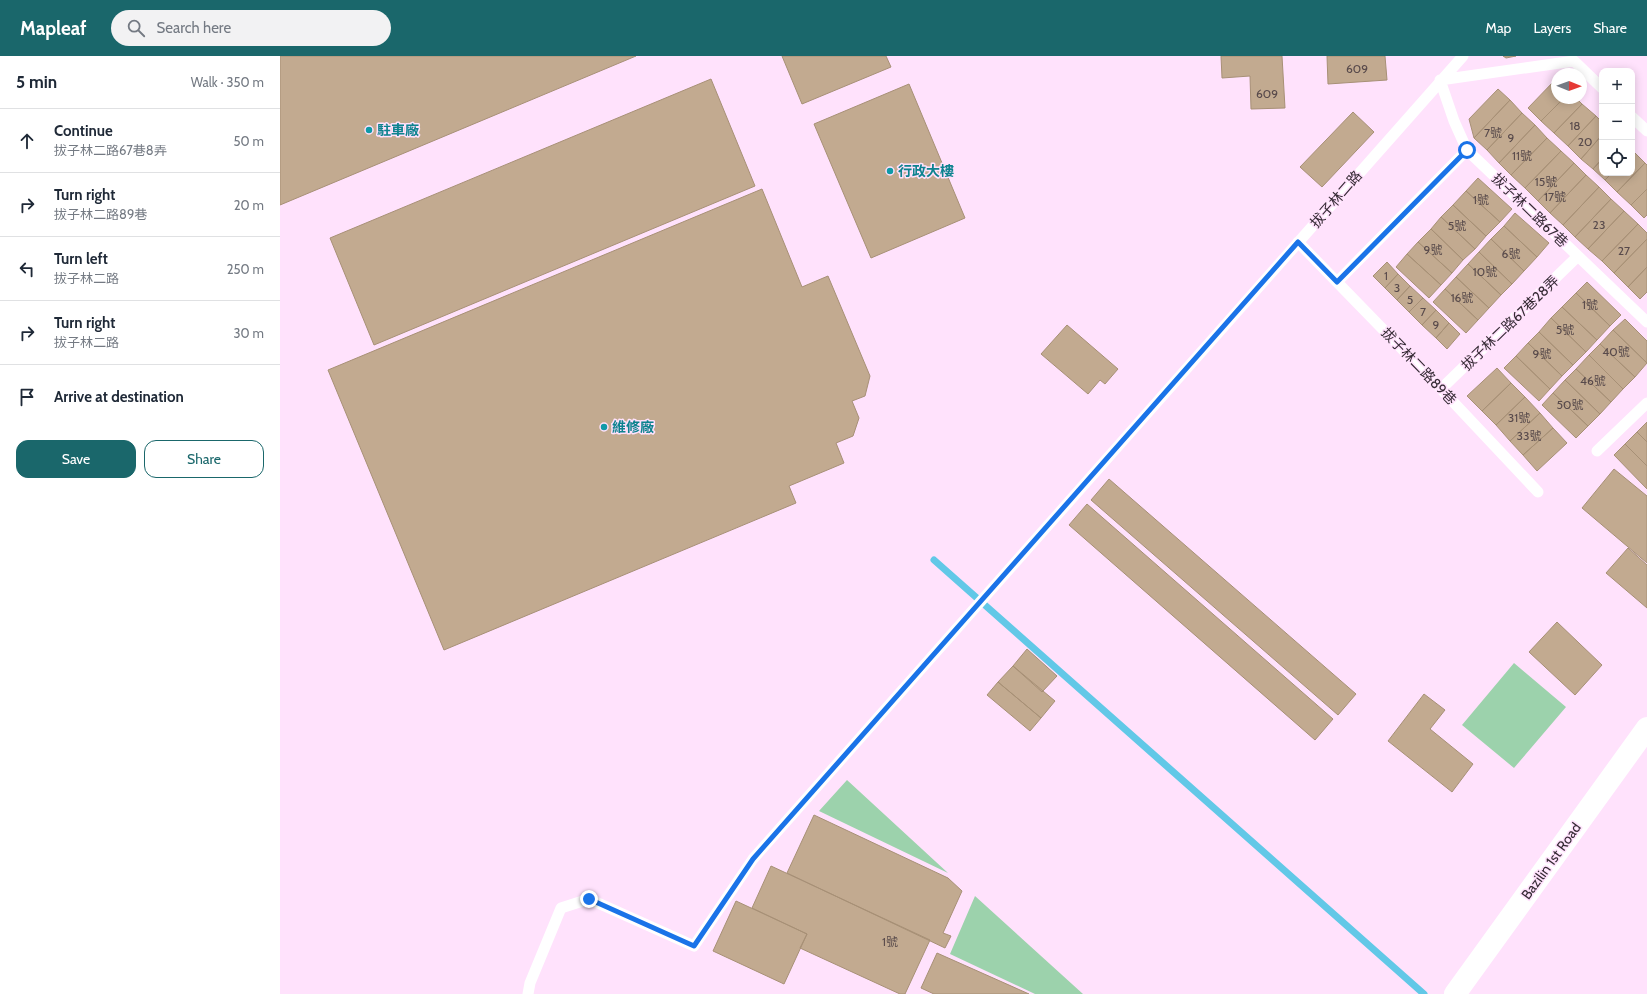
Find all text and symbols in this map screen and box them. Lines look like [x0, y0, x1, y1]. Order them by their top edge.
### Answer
search box [111, 10, 391, 46]
text: Mapleaf [20, 17, 87, 40]
icon: search [125, 17, 147, 39]
text: Search here [157, 19, 231, 37]
text: Map [1486, 19, 1511, 37]
text: Layers [1533, 19, 1571, 37]
text: Share [1593, 19, 1627, 37]
house number: 609 [1346, 61, 1368, 76]
north arrow [1551, 68, 1587, 104]
map controls [1599, 68, 1635, 176]
button: + [1599, 68, 1635, 104]
text: 5 min [16, 72, 57, 92]
text: Walk · 350 m [191, 74, 264, 90]
house number: 609 [1256, 86, 1278, 101]
button: − [1599, 104, 1635, 140]
house number: 18 [1569, 118, 1581, 133]
place label: 駐車廠 [377, 121, 419, 139]
text: Continue [54, 122, 113, 140]
marker: 駐車廠 [364, 125, 374, 135]
house number: 7號 [1484, 125, 1502, 140]
icon: ahead [16, 130, 38, 152]
house number: 9 [1508, 130, 1515, 145]
text: 50 m [234, 133, 264, 149]
house number: 20 [1578, 134, 1592, 149]
button: locate [1599, 140, 1635, 176]
route start [1458, 141, 1476, 159]
text: 拔子林二路67巷8弄 [54, 142, 167, 158]
house number: 11號 [1512, 148, 1532, 163]
place label: 行政大樓 [898, 162, 954, 180]
marker: 行政大樓 [885, 166, 895, 176]
street label: 拔子林二路 [1306, 167, 1366, 231]
street label: 拔子林二路67巷 [1488, 169, 1572, 251]
house number: 15號 [1535, 174, 1557, 189]
text: Turn right [54, 186, 115, 204]
house number: 17號 [1544, 189, 1566, 204]
house number: 1號 [1473, 192, 1489, 207]
icon: right [16, 194, 38, 216]
text: 20 m [234, 197, 264, 213]
text: 拔子林二路89巷 [54, 206, 147, 222]
house number: 23 [1593, 217, 1605, 232]
house number: 5號 [1448, 218, 1466, 233]
house number: 9號 [1424, 242, 1442, 257]
house number: 27 [1618, 243, 1630, 258]
house number: 6號 [1502, 246, 1520, 261]
text: Turn left [54, 250, 108, 268]
icon: left [16, 258, 38, 280]
text: 250 m [227, 261, 264, 277]
house number: 10號 [1473, 264, 1497, 279]
house number: 1 [1384, 268, 1388, 283]
text: 拔子林二路 [54, 270, 119, 286]
street label: 拔子林二路67巷28弄 [1457, 272, 1563, 374]
house number: 3 [1394, 280, 1400, 295]
house number: 16號 [1451, 290, 1473, 305]
house number: 5 [1407, 292, 1413, 307]
house number: 1號 [1582, 297, 1598, 312]
house number: 7 [1420, 304, 1426, 319]
text: Turn right [54, 314, 115, 332]
house number: 9 [1433, 317, 1440, 332]
icon: right [16, 322, 38, 344]
house number: 5號 [1556, 322, 1574, 337]
street label: 拔子林二路89巷 [1378, 324, 1460, 408]
text: 30 m [234, 325, 264, 341]
text: 拔子林二路 [54, 334, 119, 350]
house number: 40號 [1602, 344, 1630, 359]
house number: 9號 [1533, 346, 1551, 361]
house number: 46號 [1580, 373, 1606, 388]
icon: arrive [16, 386, 38, 408]
text: Arrive at destination [54, 388, 184, 406]
house number: 50號 [1557, 397, 1583, 412]
house number: 31號 [1508, 410, 1530, 425]
place label: 維修廠 [612, 418, 654, 436]
marker: 維修廠 [599, 422, 609, 432]
house number: 33號 [1517, 428, 1541, 443]
button: Save [16, 440, 136, 478]
button: Share [144, 440, 264, 478]
street label: Bazilin 1st Road [1517, 819, 1585, 903]
route end [580, 890, 598, 908]
house number: 1號 [882, 934, 898, 949]

